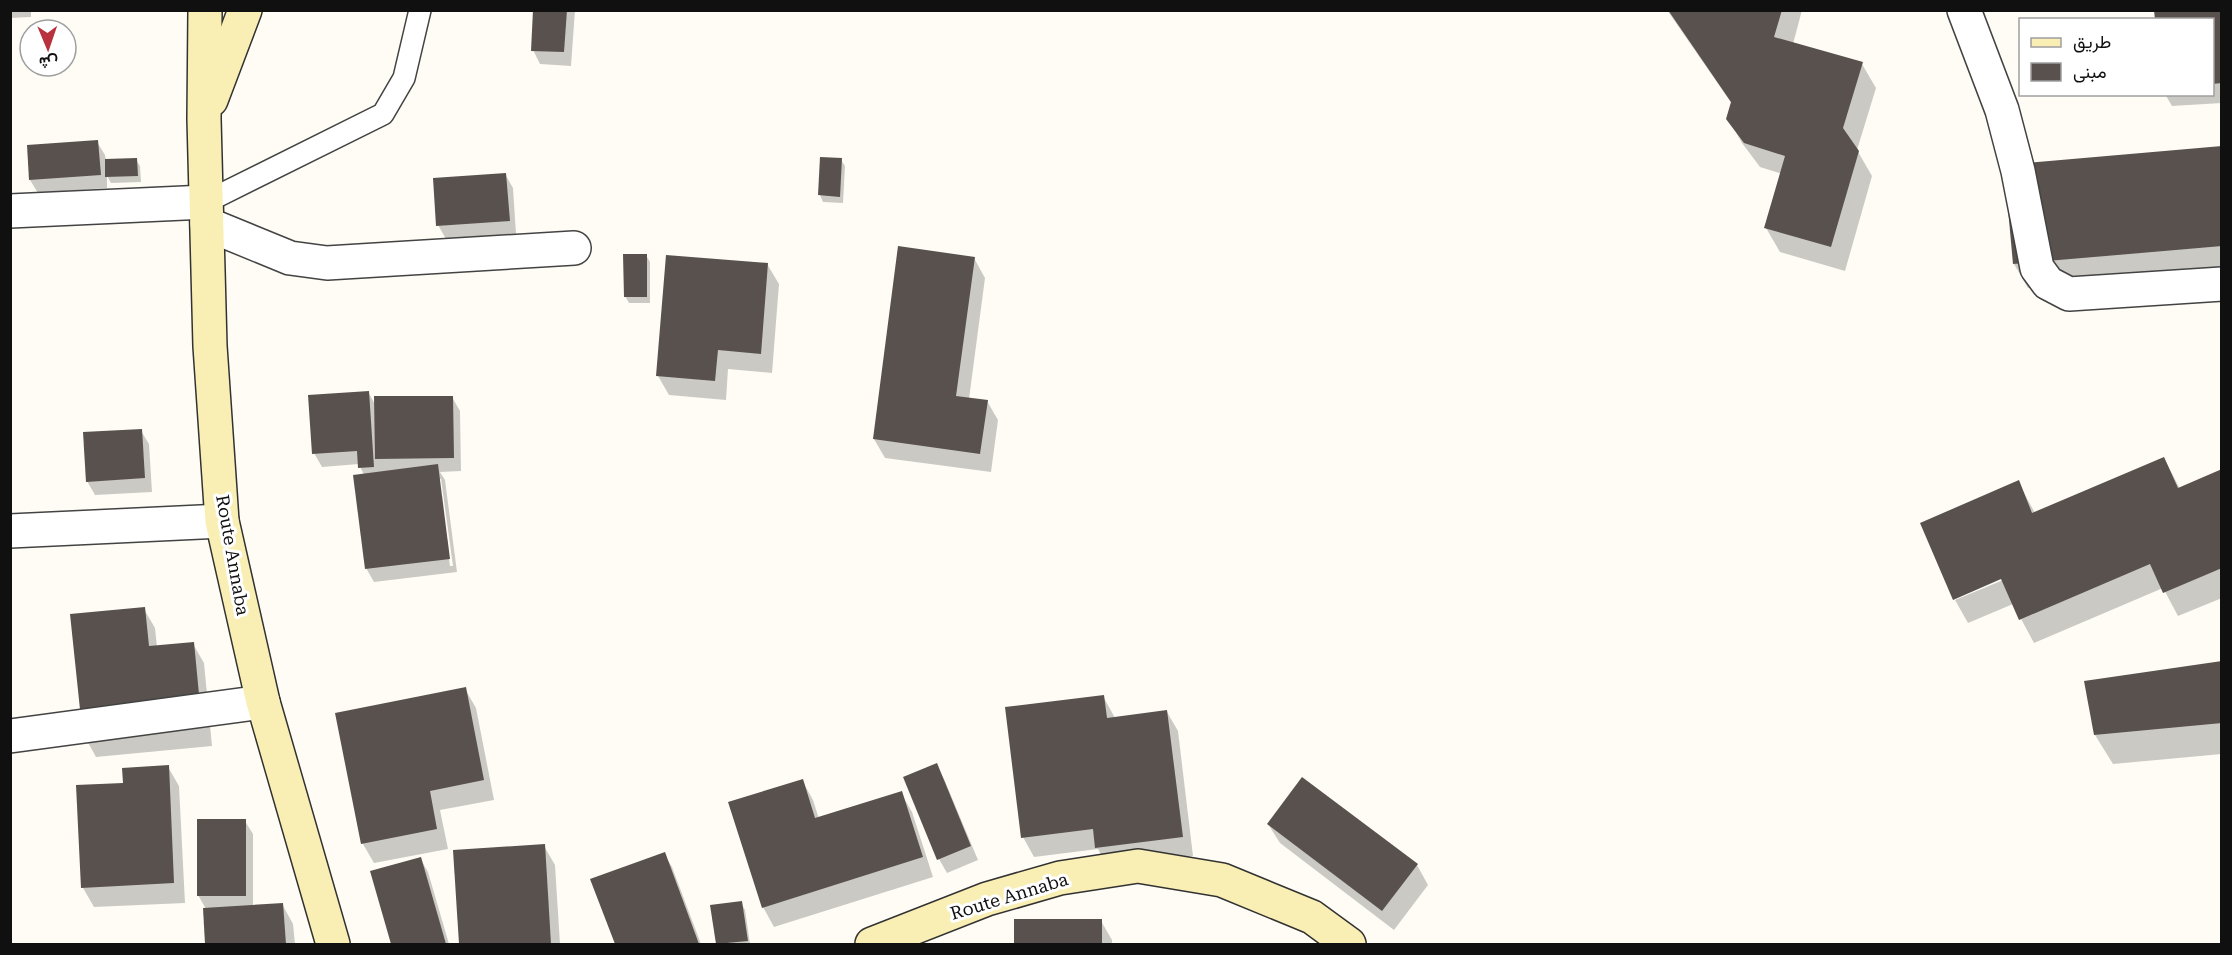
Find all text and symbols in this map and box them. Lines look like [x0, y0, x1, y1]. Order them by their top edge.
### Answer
north arrow [18, 18, 78, 78]
legend [2019, 18, 2214, 96]
text: طريق [2073, 31, 2111, 53]
text: ش [39, 53, 58, 72]
text: مبنى [2073, 61, 2107, 83]
street label: Route Annaba [212, 493, 254, 617]
street label: Route Annaba [947, 868, 1071, 924]

